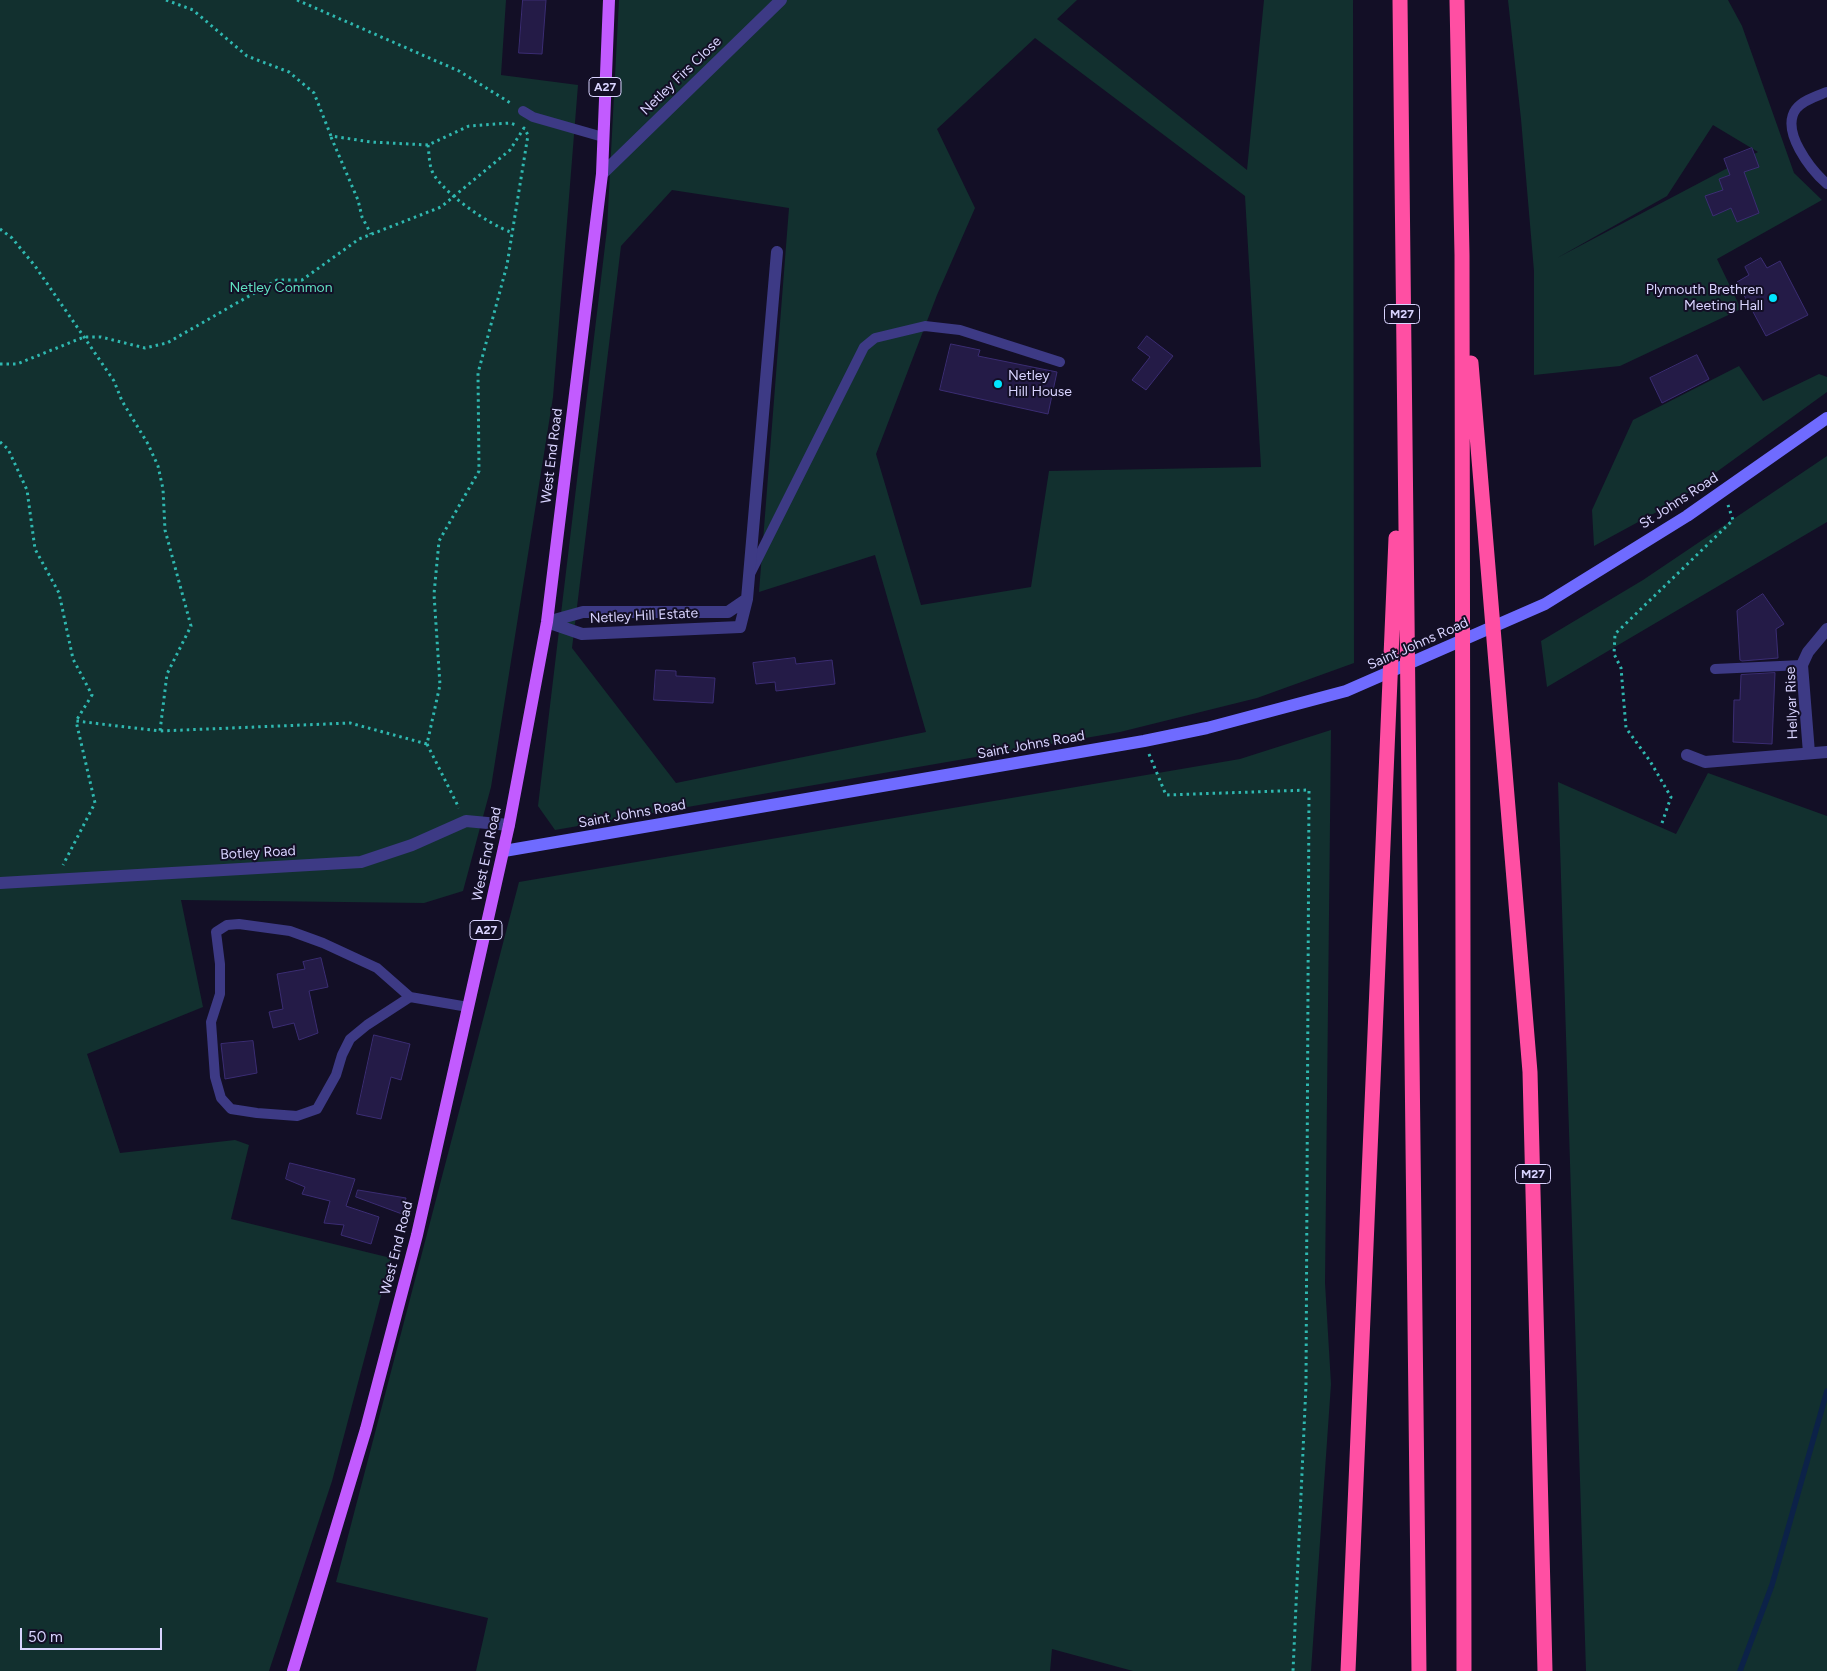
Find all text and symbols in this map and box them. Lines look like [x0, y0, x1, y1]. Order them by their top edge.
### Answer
street label: Netley Firs Close [637, 33, 725, 119]
road number: A27 [589, 77, 621, 96]
park label: Netley Common [229, 280, 333, 296]
place label: Plymouth Brethren Meeting Hall [1646, 282, 1763, 314]
marker: Plymouth Brethren Meeting Hall [1767, 292, 1779, 304]
road number: M27 [1384, 304, 1420, 324]
place label: Netley Hill House [1008, 368, 1072, 401]
marker: Netley Hill House [992, 378, 1004, 390]
street label: West End Road [538, 407, 566, 505]
street label: St Johns Road [1636, 469, 1722, 533]
street label: Netley Hill Estate [589, 605, 699, 627]
street label: Saint Johns Road [1365, 614, 1471, 674]
street label: Hellyar Rise [1782, 666, 1802, 740]
street label: Saint Johns Road [976, 727, 1086, 763]
street label: Saint Johns Road [577, 796, 687, 832]
street label: West End Road [469, 805, 505, 903]
street label: Botley Road [220, 843, 296, 863]
road number: A27 [470, 920, 502, 940]
road number: M27 [1516, 1164, 1550, 1184]
street label: West End Road [377, 1200, 417, 1296]
scale bar [22, 1618, 165, 1650]
text: 50 m [28, 1628, 63, 1646]

